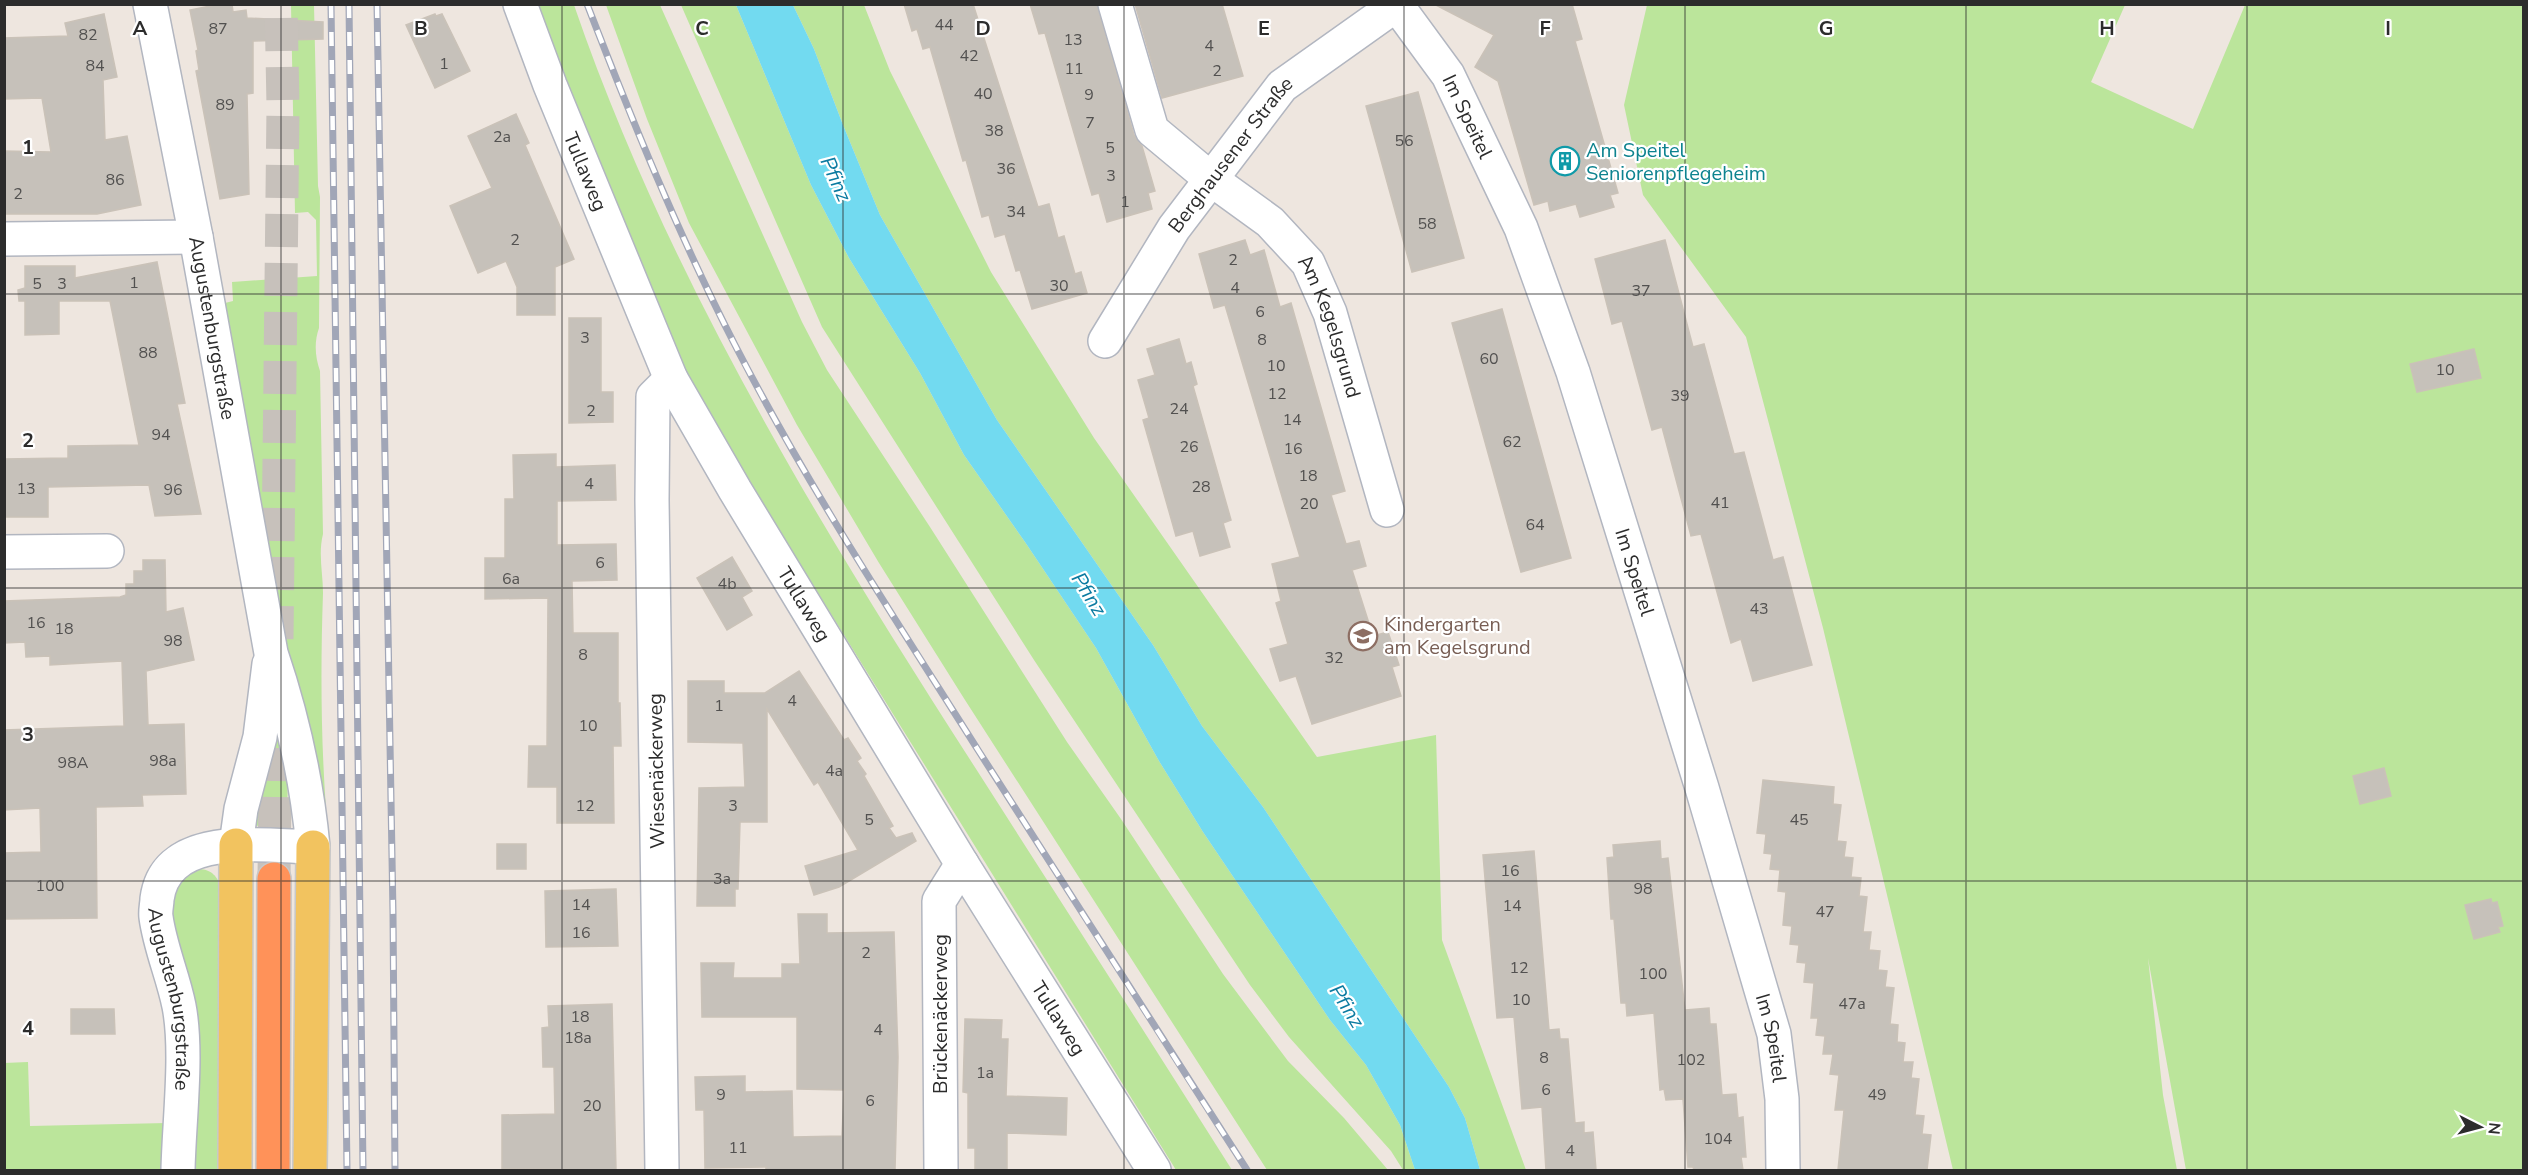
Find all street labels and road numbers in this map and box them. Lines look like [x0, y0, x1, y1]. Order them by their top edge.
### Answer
street label: Berghausener Straße [1162, 70, 1298, 239]
street label: Im Speitel [1436, 70, 1499, 163]
street label: Tullaweg [557, 128, 613, 215]
street label: Augustenburgstraße [182, 234, 242, 422]
street label: Am Kegelsgrund [1292, 248, 1367, 401]
street label: Im Speitel [1608, 525, 1661, 619]
street label: Tullaweg [771, 562, 837, 647]
street label: Wiesenäckerweg [642, 693, 671, 849]
street label: Augustenburgstraße [141, 907, 196, 1091]
street label: Brückenäckerweg [927, 934, 954, 1094]
street label: Tullaweg [1025, 976, 1092, 1061]
street label: Im Speitel [1749, 990, 1793, 1084]

